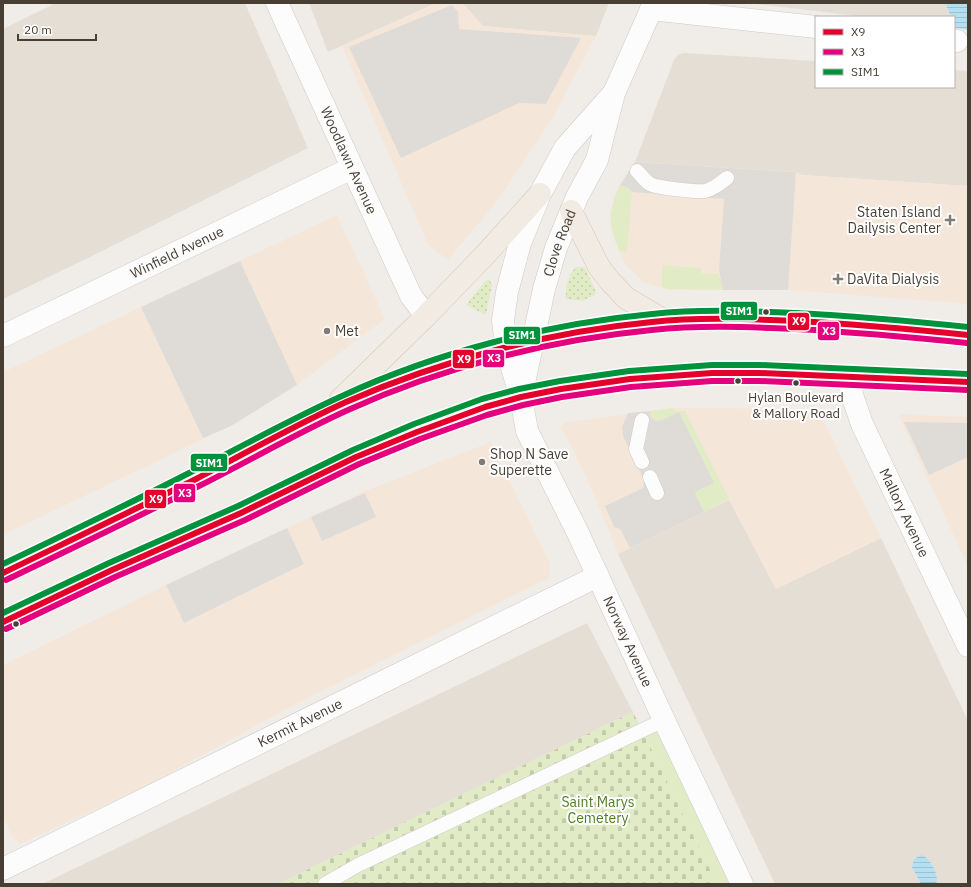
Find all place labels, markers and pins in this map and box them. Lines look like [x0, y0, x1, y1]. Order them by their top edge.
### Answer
place label: Staten Island Dailysis Center [848, 203, 941, 237]
marker: Staten Island Dailysis Center [944, 214, 956, 226]
place label: DaVita Dialysis [847, 270, 939, 288]
marker: DaVita Dialysis [832, 273, 844, 285]
unlabelled marker [761, 307, 771, 317]
place label: Met [335, 322, 359, 340]
marker: Met [322, 326, 332, 336]
unlabelled marker [733, 376, 743, 386]
marker: Hylan Boulevard & Mallory Road [791, 378, 801, 388]
place label: Hylan Boulevard & Mallory Road [748, 389, 844, 422]
place label: Shop N Save Superette [490, 445, 569, 479]
marker: Shop N Save Superette [477, 457, 487, 467]
unlabelled marker [11, 619, 21, 629]

